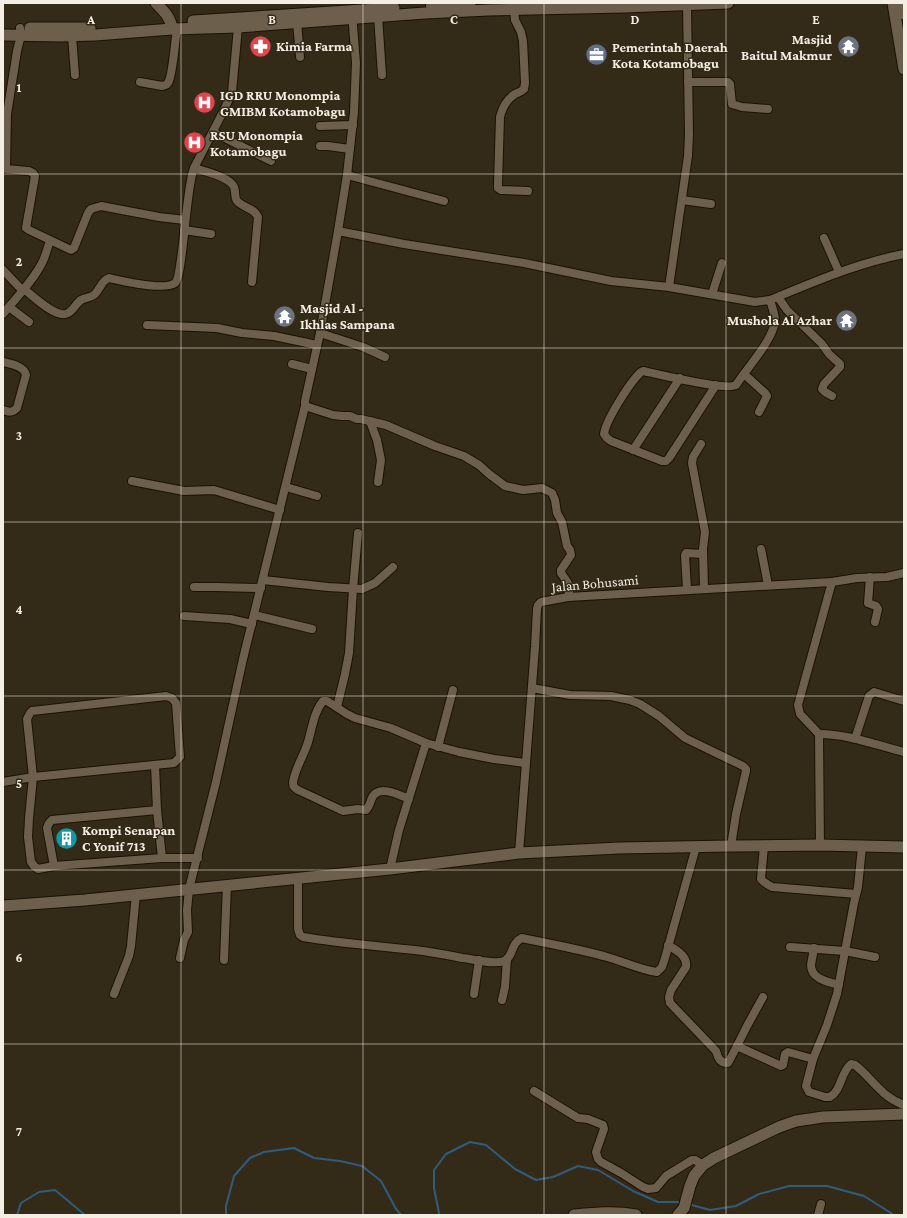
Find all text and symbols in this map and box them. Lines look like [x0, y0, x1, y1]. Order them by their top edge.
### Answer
text: A [86, 12, 95, 27]
text: B [268, 12, 276, 27]
text: C [450, 12, 458, 27]
text: D [631, 12, 640, 27]
text: E [812, 12, 820, 27]
place label: Masjid Baitul Makmur [741, 31, 832, 63]
pharmacy icon: Kimia Farma [247, 33, 273, 59]
temple icon: Masjid Baitul Makmur [835, 34, 861, 60]
place label: Kimia Farma [276, 38, 353, 54]
place label: Pemerintah Daerah Kota Kotamobagu [612, 39, 728, 71]
office icon: Pemerintah Daerah Kota Kotamobagu [584, 42, 610, 68]
text: 1 [17, 80, 22, 95]
place label: IGD RRU Monompia GMIBM Kotamobagu [220, 87, 345, 119]
hospital icon: IGD RRU Monompia GMIBM Kotamobagu [192, 90, 218, 116]
place label: RSU Monompia Kotamobagu [210, 127, 303, 159]
hospital icon: RSU Monompia Kotamobagu [182, 130, 208, 156]
text: 2 [16, 254, 23, 269]
place label: Masjid Al - Ikhlas Sampana [300, 300, 395, 332]
temple icon: Masjid Al - Ikhlas Sampana [272, 303, 298, 329]
temple icon: Mushola Al Azhar [834, 307, 860, 333]
place label: Mushola Al Azhar [727, 312, 832, 328]
text: 3 [16, 428, 22, 443]
street label: Jalan Bohusami [549, 571, 640, 595]
text: 4 [15, 602, 23, 617]
text: 5 [16, 776, 22, 791]
place label: Kompi Senapan C Yonif 713 [82, 822, 175, 854]
building icon: Kompi Senapan C Yonif 713 [53, 825, 79, 851]
text: 6 [15, 950, 23, 965]
text: 7 [16, 1124, 22, 1139]

